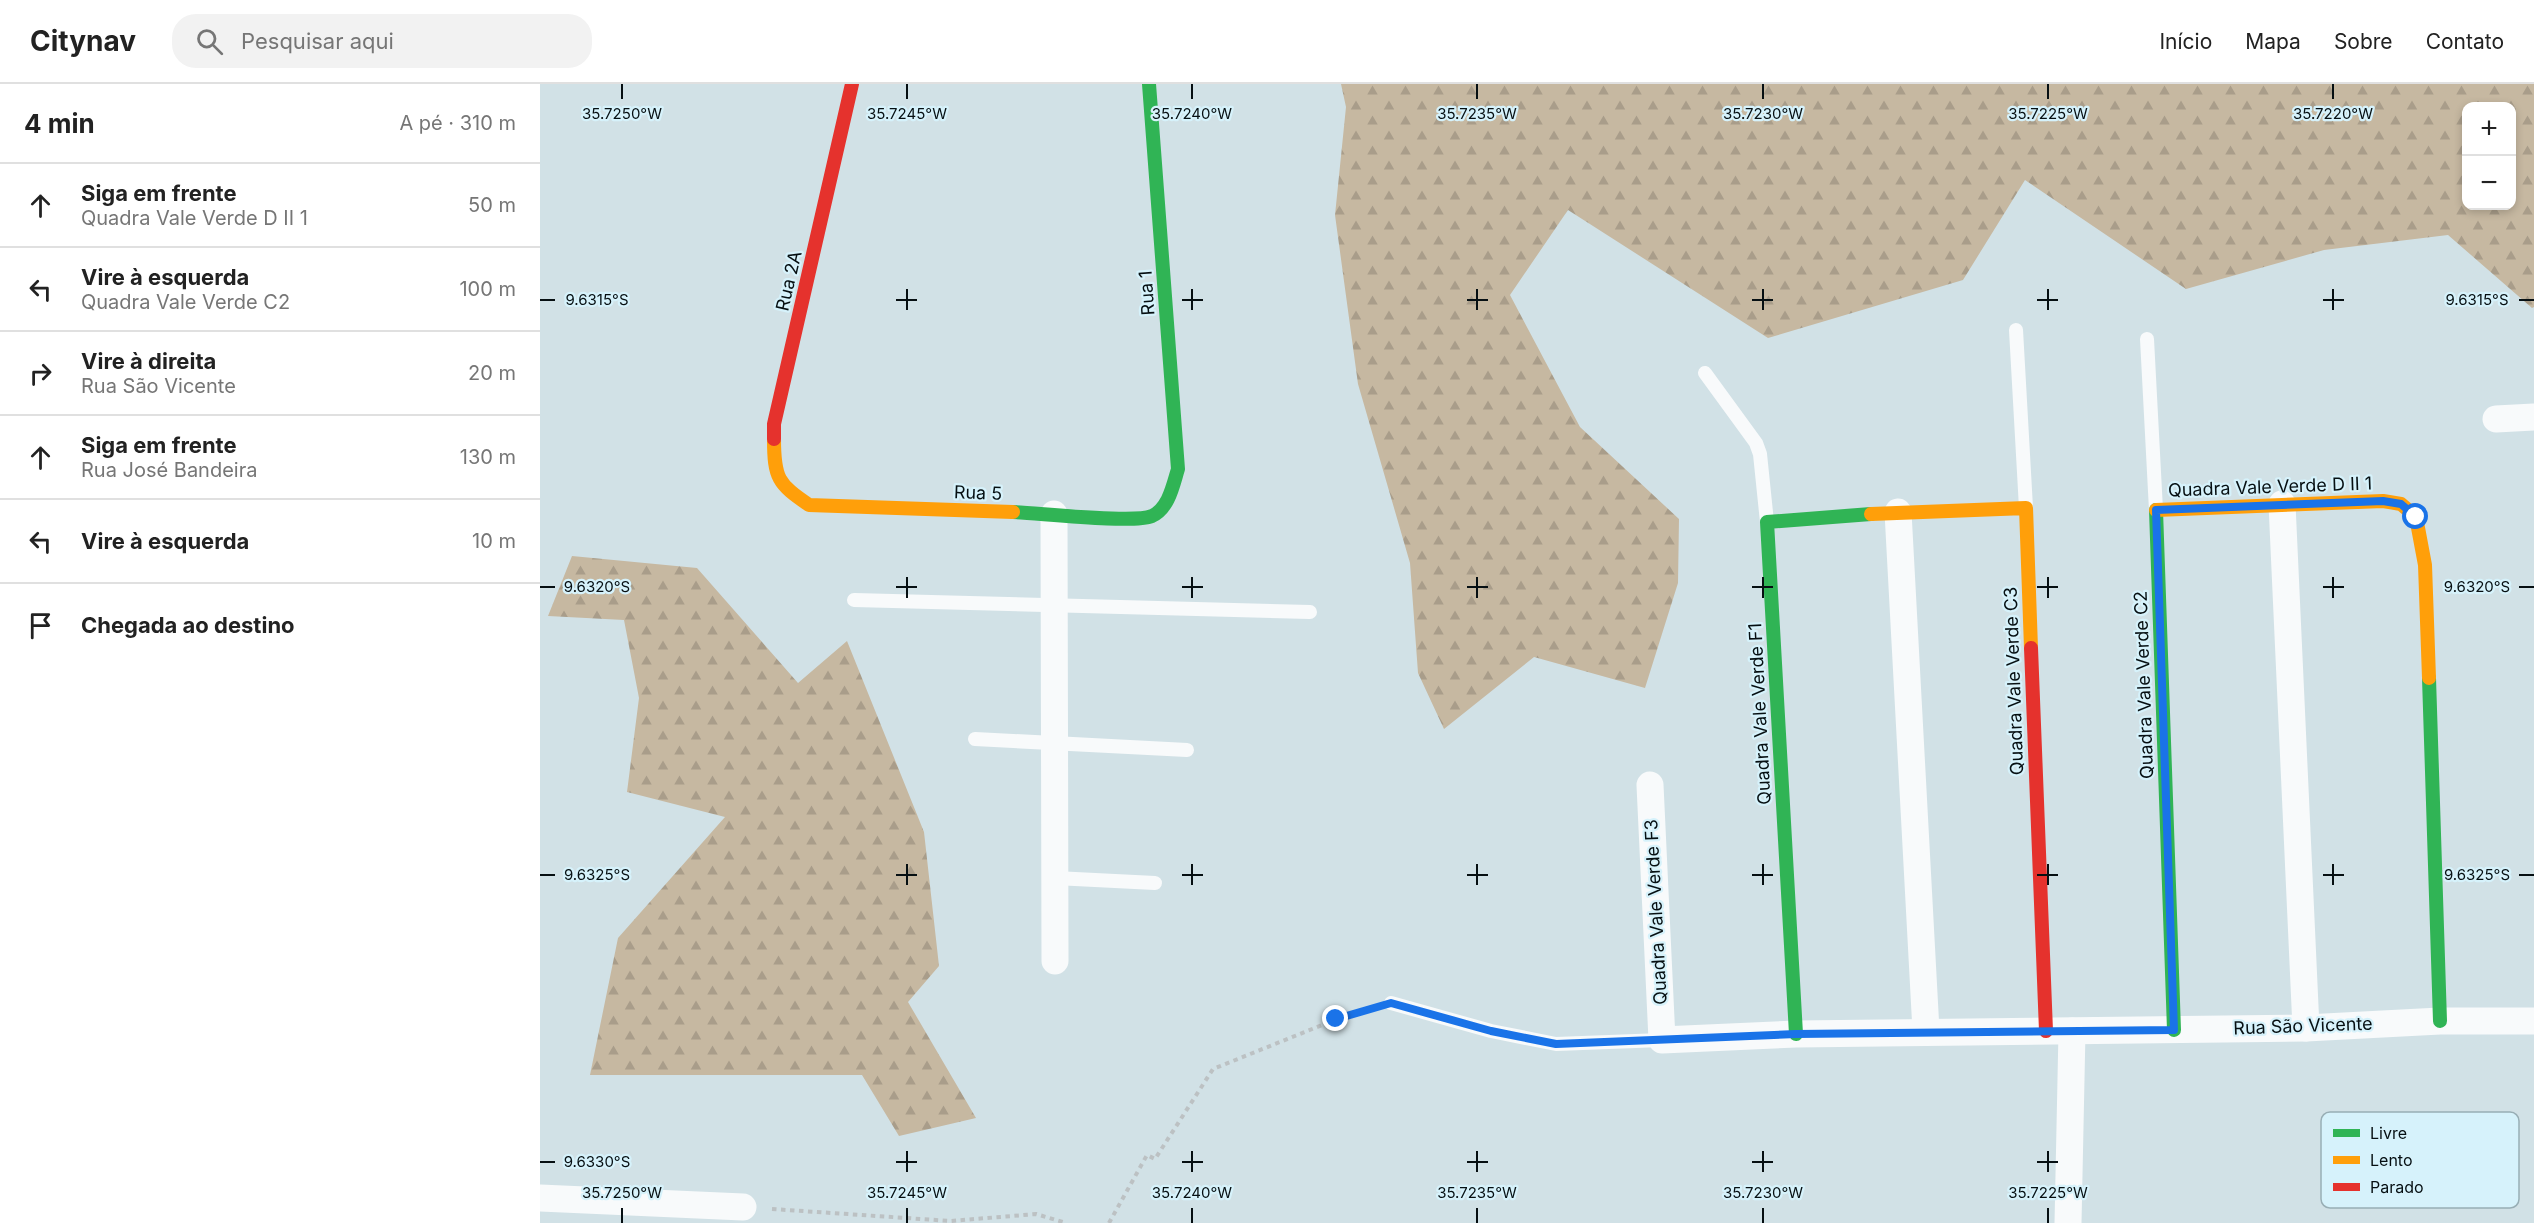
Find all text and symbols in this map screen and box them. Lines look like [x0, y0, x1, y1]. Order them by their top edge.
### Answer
search box [172, 14, 592, 68]
text: Citynav [30, 24, 136, 58]
icon: search [193, 25, 226, 58]
text: Pesquisar aqui [241, 28, 394, 54]
text: Início [2159, 29, 2212, 54]
text: Mapa [2245, 29, 2301, 54]
text: Sobre [2334, 29, 2393, 54]
text: Contato [2426, 29, 2504, 54]
map controls [2462, 102, 2516, 210]
button: + [2462, 102, 2516, 156]
text: 35.7250°W [582, 104, 662, 123]
text: 35.7245°W [867, 104, 947, 123]
text: 35.7240°W [1152, 104, 1232, 123]
text: 35.7235°W [1437, 104, 1517, 123]
text: 35.7230°W [1723, 104, 1803, 123]
text: 35.7225°W [2008, 104, 2088, 123]
text: 35.7220°W [2293, 104, 2373, 123]
text: 4 min [24, 108, 95, 139]
text: A pé · 310 m [399, 111, 516, 135]
button: − [2462, 156, 2516, 210]
text: Siga em frente [81, 180, 237, 206]
icon: ahead [24, 189, 57, 222]
text: 50 m [468, 193, 516, 217]
text: Quadra Vale Verde D II 1 [81, 206, 308, 230]
street label: Rua 2A [771, 249, 806, 313]
text: Vire à esquerda [81, 264, 249, 290]
street label: Rua 1 [1134, 270, 1159, 316]
icon: left [24, 273, 57, 306]
text: 100 m [459, 277, 516, 301]
text: Quadra Vale Verde C2 [81, 290, 290, 314]
text: 9.6315°S [565, 290, 629, 309]
text: 9.6315°S [2445, 290, 2509, 309]
text: Vire à direita [81, 348, 216, 374]
icon: right [24, 357, 57, 390]
text: 20 m [468, 361, 516, 385]
text: Rua São Vicente [81, 374, 236, 398]
text: Siga em frente [81, 432, 237, 458]
icon: ahead [24, 441, 57, 474]
text: 130 m [460, 445, 516, 469]
text: Rua José Bandeira [81, 458, 257, 482]
street label: Quadra Vale Verde D II 1 [2168, 472, 2372, 501]
street label: Rua 5 [953, 481, 1003, 504]
route start [2402, 503, 2428, 529]
icon: left [24, 525, 57, 558]
text: Vire à esquerda [81, 528, 249, 554]
text: 10 m [472, 529, 516, 553]
text: 9.6320°S [564, 577, 630, 596]
text: 9.6320°S [2444, 577, 2510, 596]
street label: Quadra Vale Verde C3 [2000, 587, 2027, 775]
street label: Quadra Vale Verde C2 [2130, 591, 2157, 779]
icon: arrive [24, 609, 57, 642]
text: Chegada ao destino [81, 612, 295, 638]
street label: Quadra Vale Verde F1 [1744, 623, 1775, 805]
street label: Quadra Vale Verde F3 [1640, 819, 1671, 1005]
text: 9.6325°S [564, 865, 630, 884]
text: 9.6325°S [2444, 865, 2510, 884]
route end [1322, 1005, 1348, 1031]
street label: Rua São Vicente [2233, 1013, 2373, 1038]
legend [2321, 1112, 2519, 1208]
text: Livre [2370, 1123, 2407, 1143]
text: Lento [2370, 1150, 2413, 1170]
text: 9.6330°S [564, 1152, 630, 1171]
text: Parado [2370, 1177, 2424, 1197]
text: 35.7250°W [582, 1183, 662, 1202]
text: 35.7245°W [867, 1183, 947, 1202]
text: 35.7240°W [1152, 1183, 1232, 1202]
text: 35.7235°W [1437, 1183, 1517, 1202]
text: 35.7230°W [1723, 1183, 1803, 1202]
text: 35.7225°W [2008, 1183, 2088, 1202]

